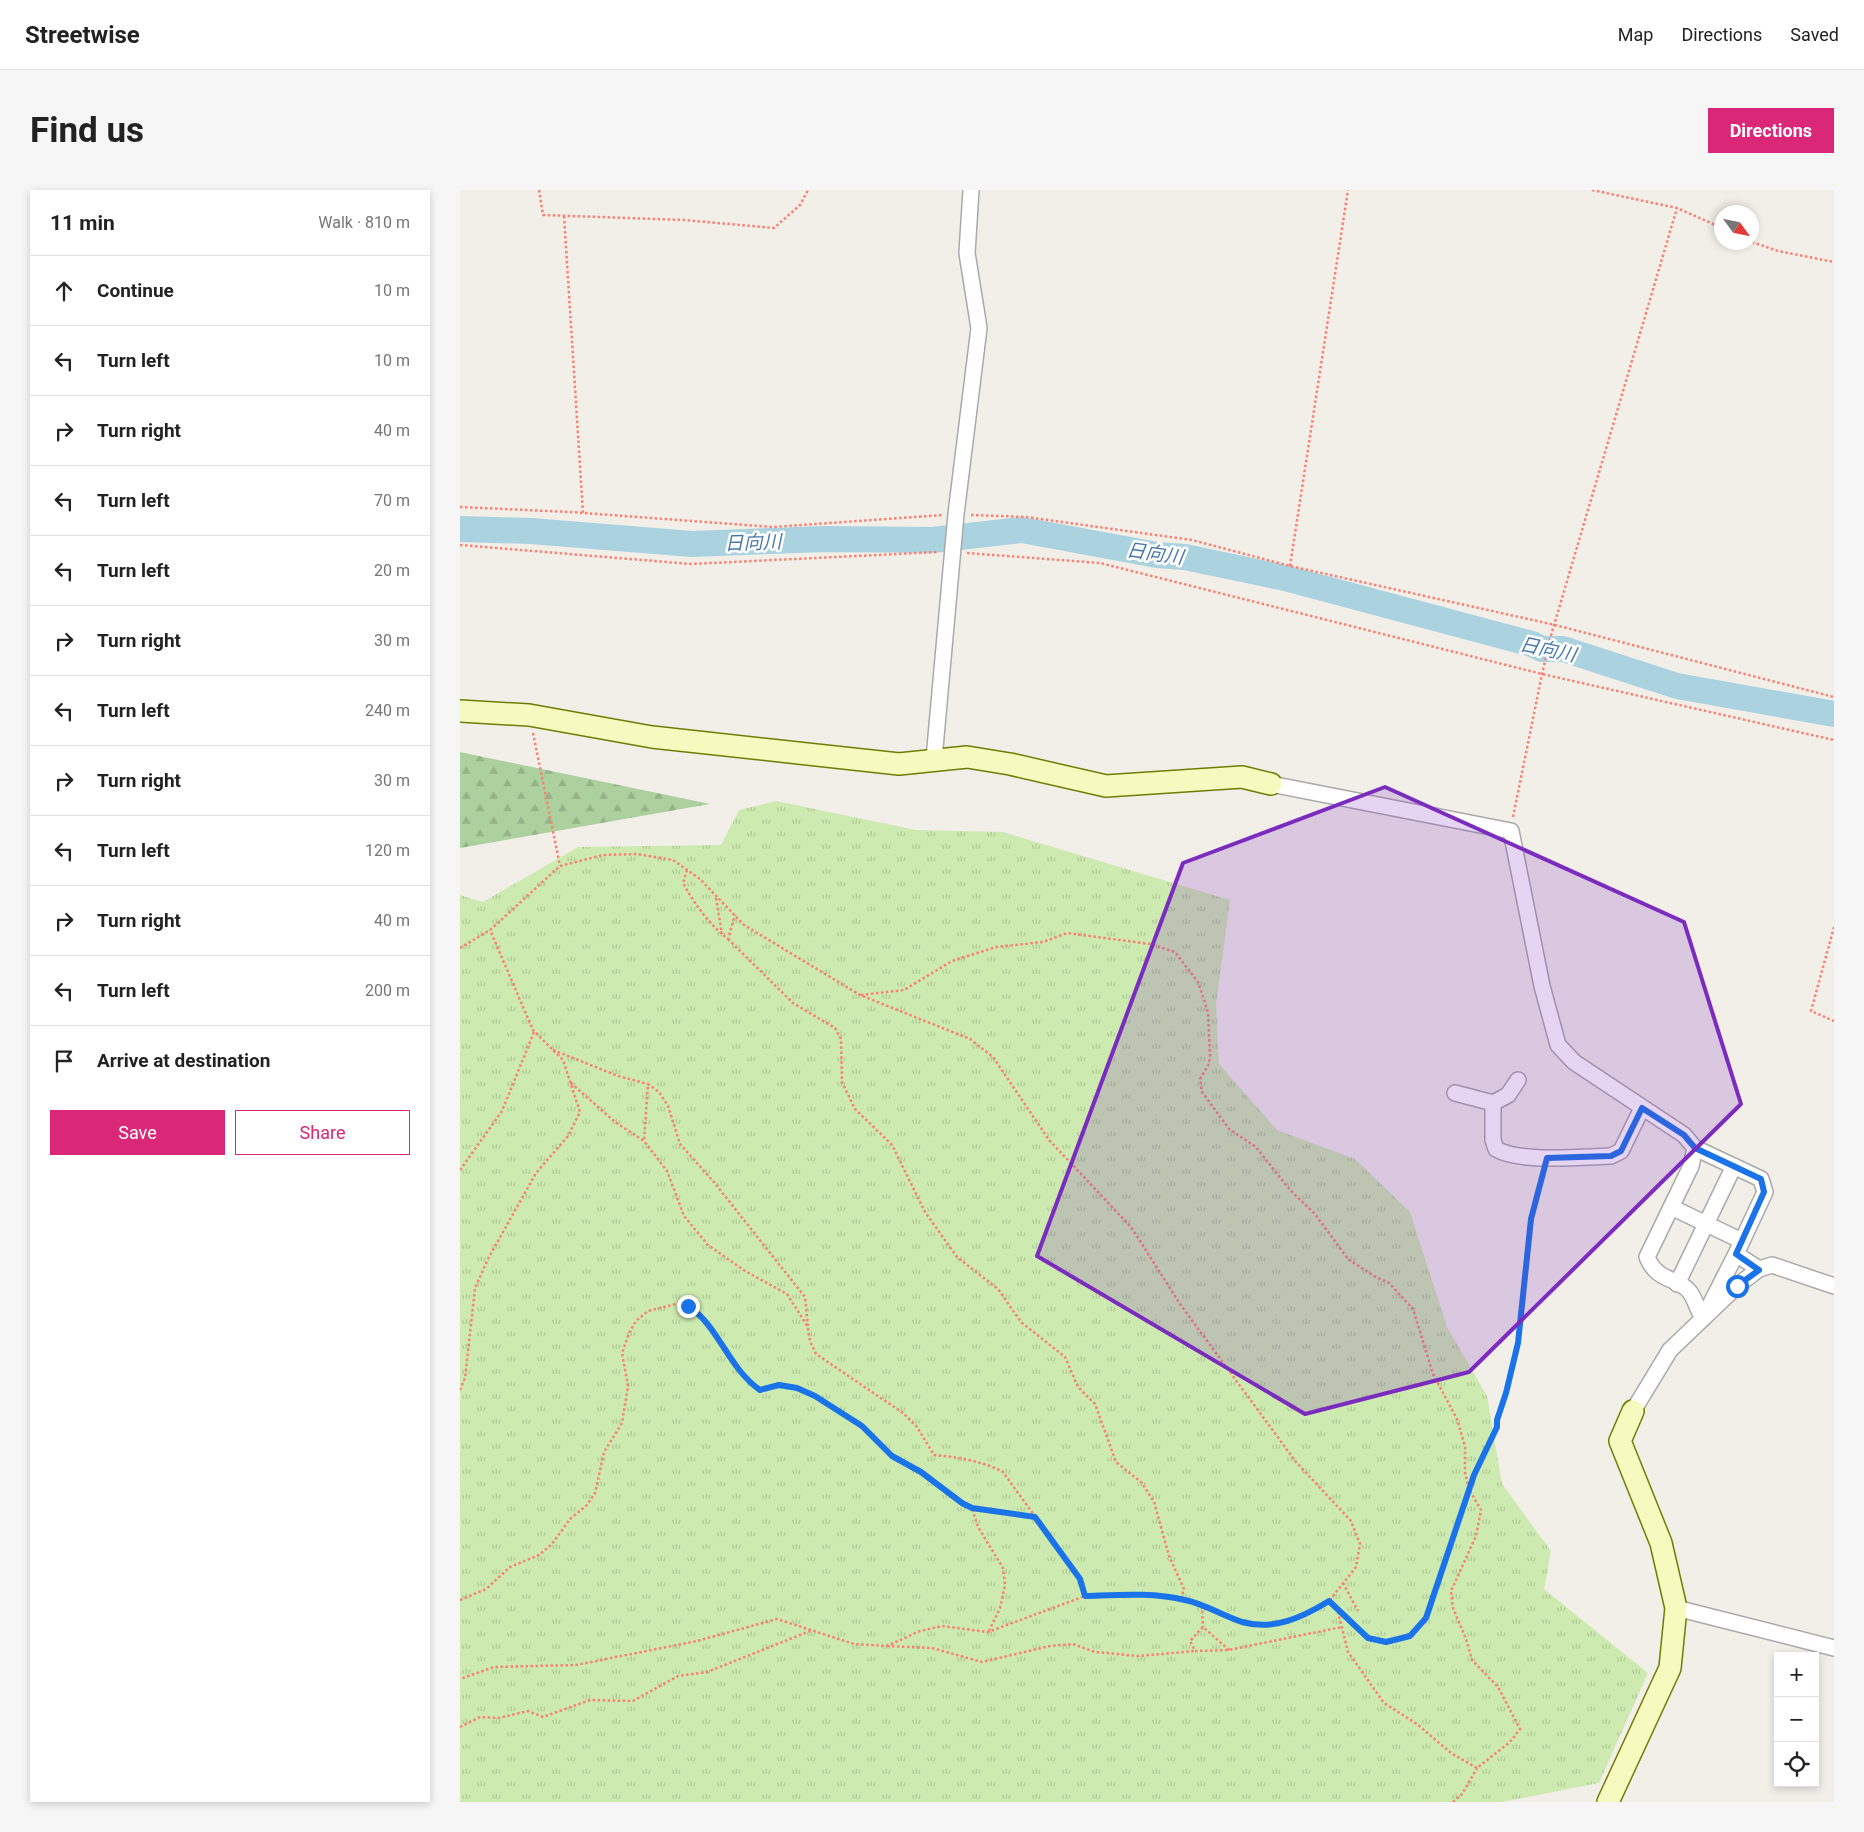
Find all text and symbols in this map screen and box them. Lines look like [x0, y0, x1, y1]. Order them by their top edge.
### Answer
text: Streetwise [25, 21, 140, 49]
text: Map [1618, 24, 1653, 45]
text: Directions [1681, 24, 1762, 45]
text: Saved [1790, 24, 1839, 45]
button: Directions [1708, 108, 1834, 153]
text: Find us [30, 110, 144, 151]
north arrow [1714, 205, 1759, 250]
text: 11 min [50, 211, 115, 235]
text: Walk · 810 m [318, 213, 410, 232]
icon: ahead [50, 277, 78, 305]
text: Continue [97, 279, 174, 302]
text: 10 m [374, 281, 410, 300]
icon: left [50, 347, 78, 375]
text: Turn left [97, 349, 170, 372]
text: 10 m [374, 351, 410, 370]
icon: right [50, 417, 78, 445]
text: Turn right [97, 419, 181, 442]
text: 40 m [374, 421, 410, 440]
icon: left [50, 487, 78, 515]
text: Turn left [97, 489, 170, 512]
text: 70 m [374, 491, 410, 510]
water label: 日向川 [724, 530, 784, 555]
water label: 日向川 [1125, 538, 1187, 569]
icon: left [50, 557, 78, 585]
text: Turn left [97, 559, 170, 582]
text: 20 m [374, 561, 410, 580]
icon: right [50, 627, 78, 655]
text: Turn right [97, 629, 181, 652]
text: 30 m [374, 631, 410, 650]
water label: 日向川 [1518, 632, 1580, 667]
icon: left [50, 697, 78, 725]
text: Turn left [97, 699, 170, 722]
text: 240 m [365, 701, 410, 720]
icon: right [50, 767, 78, 795]
text: Turn right [97, 769, 181, 792]
text: 30 m [374, 771, 410, 790]
icon: left [50, 837, 78, 865]
text: Turn left [97, 839, 170, 862]
text: 120 m [365, 841, 410, 860]
icon: right [50, 907, 78, 935]
text: Turn right [97, 909, 181, 932]
text: 40 m [374, 911, 410, 930]
icon: left [50, 977, 78, 1005]
text: Turn left [97, 979, 170, 1002]
text: 200 m [365, 981, 410, 1000]
icon: arrive [50, 1047, 78, 1075]
text: Arrive at destination [97, 1049, 270, 1072]
button: Save [50, 1110, 225, 1155]
button: Share [235, 1110, 410, 1155]
route start [1726, 1275, 1749, 1298]
route end [677, 1295, 700, 1318]
map controls [1774, 1652, 1819, 1787]
button: + [1774, 1652, 1819, 1697]
button: − [1774, 1697, 1819, 1742]
button: locate [1774, 1742, 1819, 1787]

